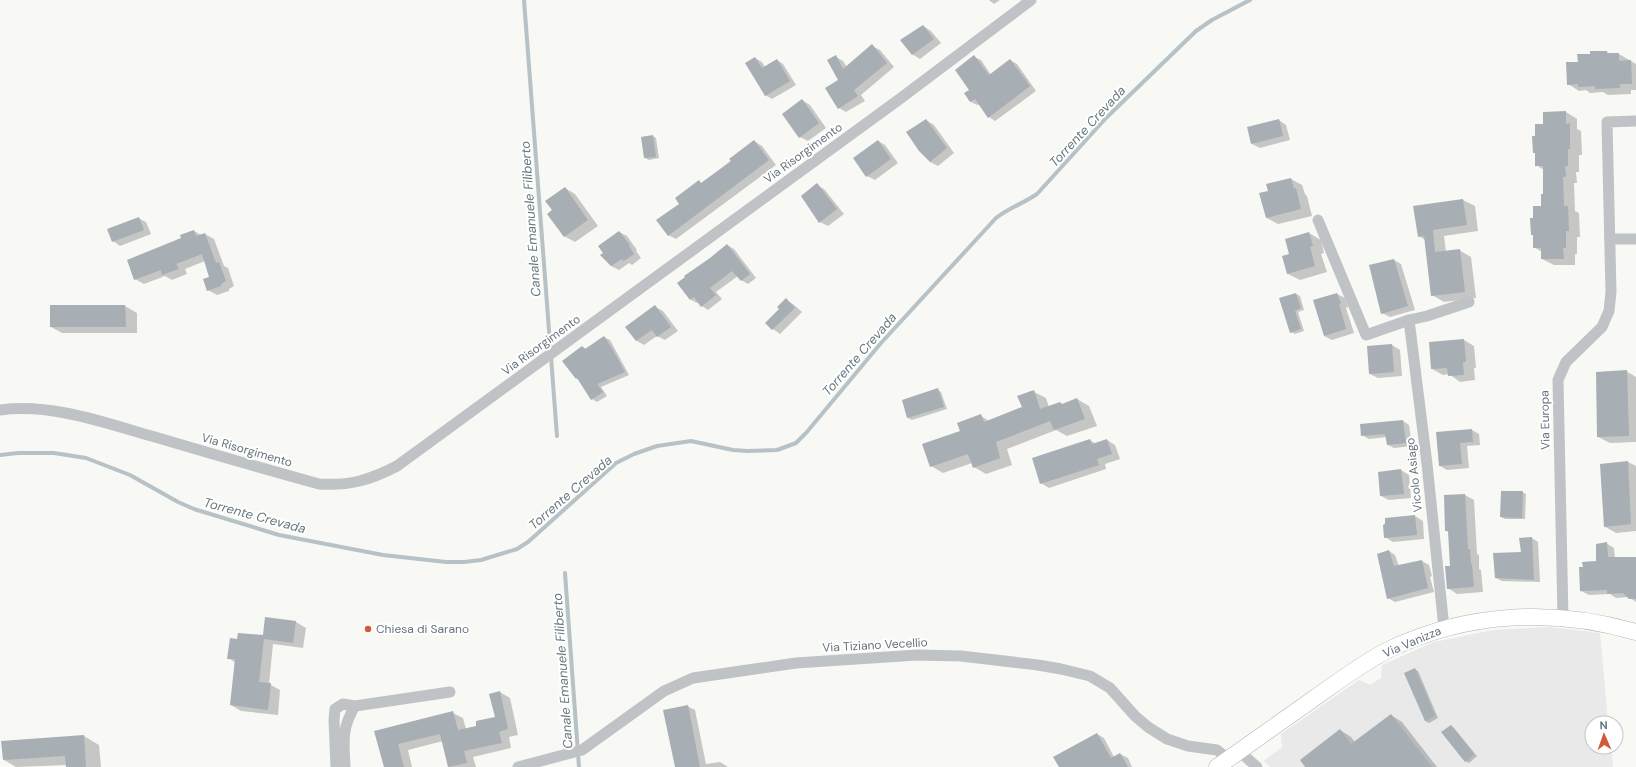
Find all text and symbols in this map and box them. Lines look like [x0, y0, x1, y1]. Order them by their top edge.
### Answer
water label: Torrente Crevada [1045, 82, 1129, 170]
street label: Via Risorgimento [760, 119, 846, 187]
water label: Canale Emanuele Filiberto [517, 140, 544, 297]
water label: Torrente Crevada [819, 309, 900, 399]
street label: Via Risorgimento [498, 311, 584, 379]
street label: Via Europa [1536, 390, 1554, 450]
street label: Via Risorgimento [200, 429, 294, 471]
street label: Vicolo Asiago [1402, 437, 1426, 513]
water label: Torrente Crevada [525, 452, 615, 533]
water label: Torrente Crevada [202, 494, 308, 537]
water label: Canale Emanuele Filiberto [549, 592, 576, 749]
place label: Chiesa di Sarano [376, 621, 469, 637]
street label: Via Vanizza [1380, 623, 1444, 661]
marker: Chiesa di Sarano [363, 624, 373, 634]
street label: Via Tiziano Vecellio [822, 634, 928, 656]
north arrow [1584, 715, 1624, 755]
text: N [1599, 718, 1608, 732]

